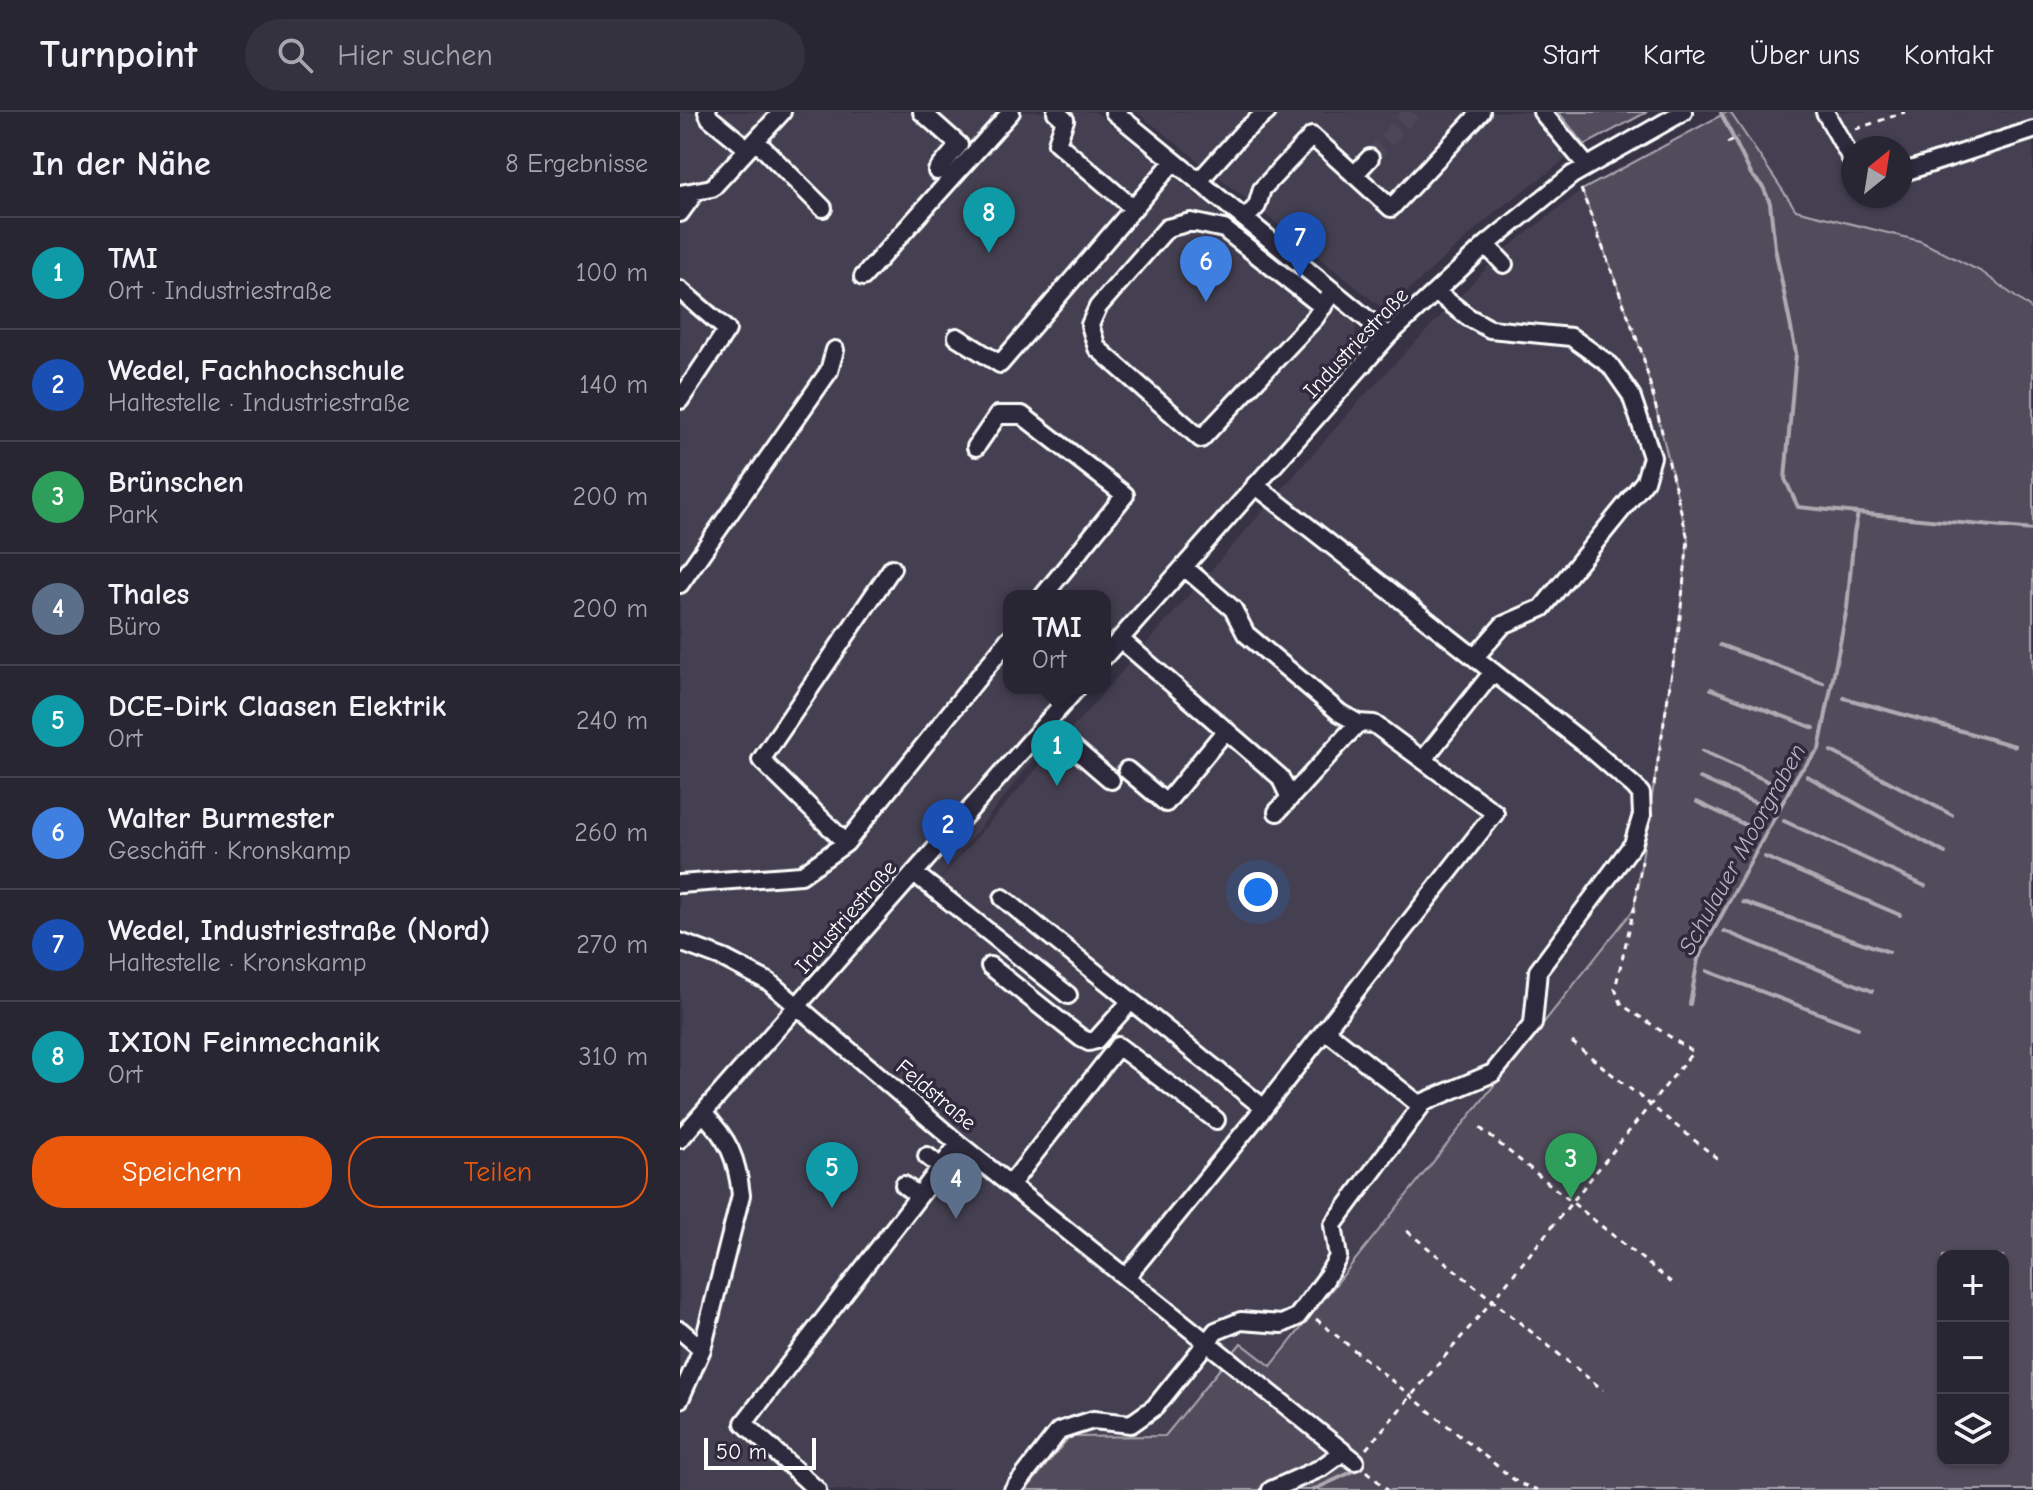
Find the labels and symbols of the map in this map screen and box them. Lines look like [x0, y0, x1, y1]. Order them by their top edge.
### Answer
north arrow [1841, 136, 1913, 208]
pin: 8 [963, 187, 1015, 253]
pin: 7 [1274, 212, 1326, 278]
pin: 6 [1180, 236, 1232, 302]
street label: Industriestraße [1298, 282, 1414, 404]
pin: 1 [1031, 720, 1083, 786]
water label: Schulauer Moorgraben [1672, 739, 1812, 959]
pin: 2 [922, 799, 974, 865]
street label: Industriestraße [790, 855, 902, 979]
your location [1238, 872, 1278, 912]
street label: Feldstraße [891, 1054, 981, 1136]
pin: 3 [1545, 1133, 1597, 1199]
pin: 5 [806, 1142, 858, 1208]
pin: 4 [930, 1153, 982, 1219]
scale bar [704, 1434, 816, 1470]

